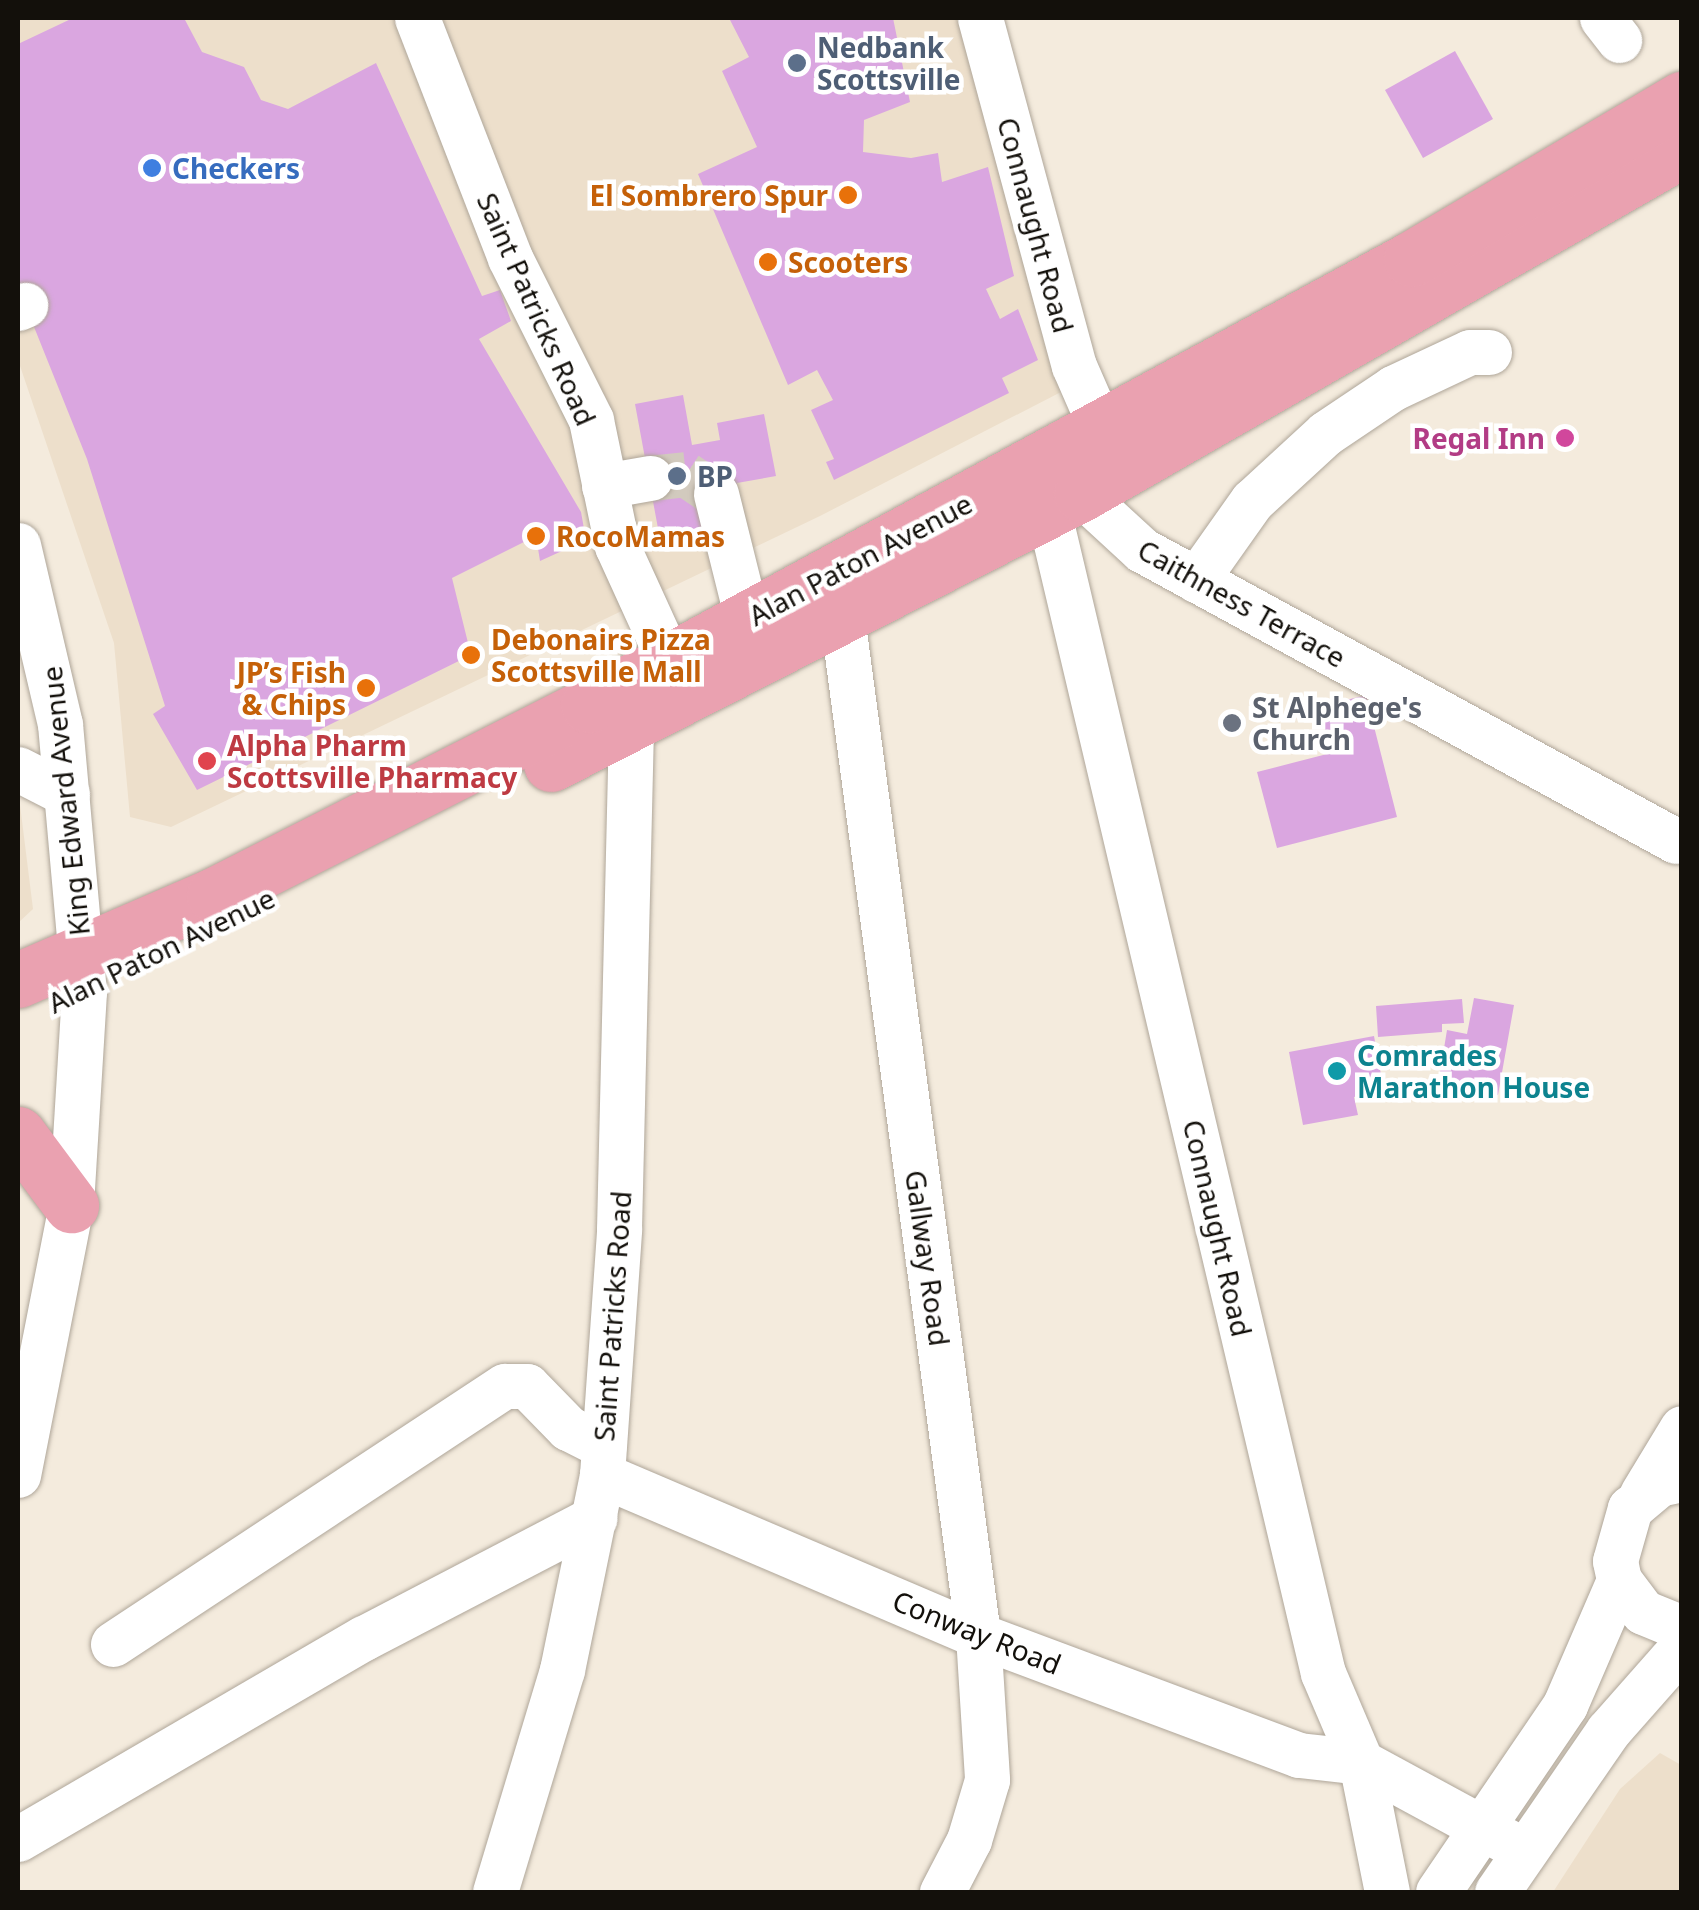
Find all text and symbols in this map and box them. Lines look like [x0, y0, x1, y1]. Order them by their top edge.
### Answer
place label: Nedbank Scottsville [817, 30, 960, 96]
marker: Nedbank Scottsville [786, 52, 808, 74]
street label: Connaught Road [991, 114, 1081, 336]
place label: Checkers [172, 151, 300, 185]
marker: Checkers [141, 157, 163, 179]
place label: El Sombrero Spur [590, 178, 828, 212]
marker: El Sombrero Spur [837, 184, 859, 206]
street label: Saint Patricks Road [471, 188, 603, 430]
place label: Scooters [788, 245, 908, 279]
marker: Scooters [757, 251, 779, 273]
place label: Regal Inn [1413, 421, 1545, 455]
marker: Regal Inn [1554, 427, 1576, 449]
place label: BP [697, 459, 733, 493]
marker: BP [666, 465, 688, 487]
street label: Alan Paton Avenue [743, 486, 977, 632]
place label: RocoMamas [556, 519, 725, 553]
marker: RocoMamas [525, 525, 547, 547]
street label: Caithness Terrace [1132, 532, 1352, 674]
place label: Debonairs Pizza Scottsville Mall [491, 622, 711, 688]
marker: Debonairs Pizza Scottsville Mall [460, 644, 482, 666]
place label: JP’s Fish & Chips [237, 655, 346, 721]
street label: King Edward Avenue [34, 665, 96, 937]
marker: JP’s Fish & Chips [355, 677, 377, 699]
place label: St Alphege's Church [1252, 690, 1422, 756]
marker: St Alphege's Church [1221, 712, 1243, 734]
place label: Alpha Pharm Scottsville Pharmacy [227, 728, 517, 794]
marker: Alpha Pharm Scottsville Pharmacy [196, 750, 218, 772]
street label: Alan Paton Avenue [42, 881, 280, 1019]
place label: Comrades Marathon House [1357, 1038, 1590, 1104]
marker: Comrades Marathon House [1326, 1060, 1348, 1082]
street label: Connaught Road [1177, 1116, 1259, 1340]
street label: Gallway Road [899, 1168, 957, 1348]
street label: Saint Patricks Road [586, 1190, 638, 1442]
street label: Conway Road [888, 1583, 1066, 1681]

